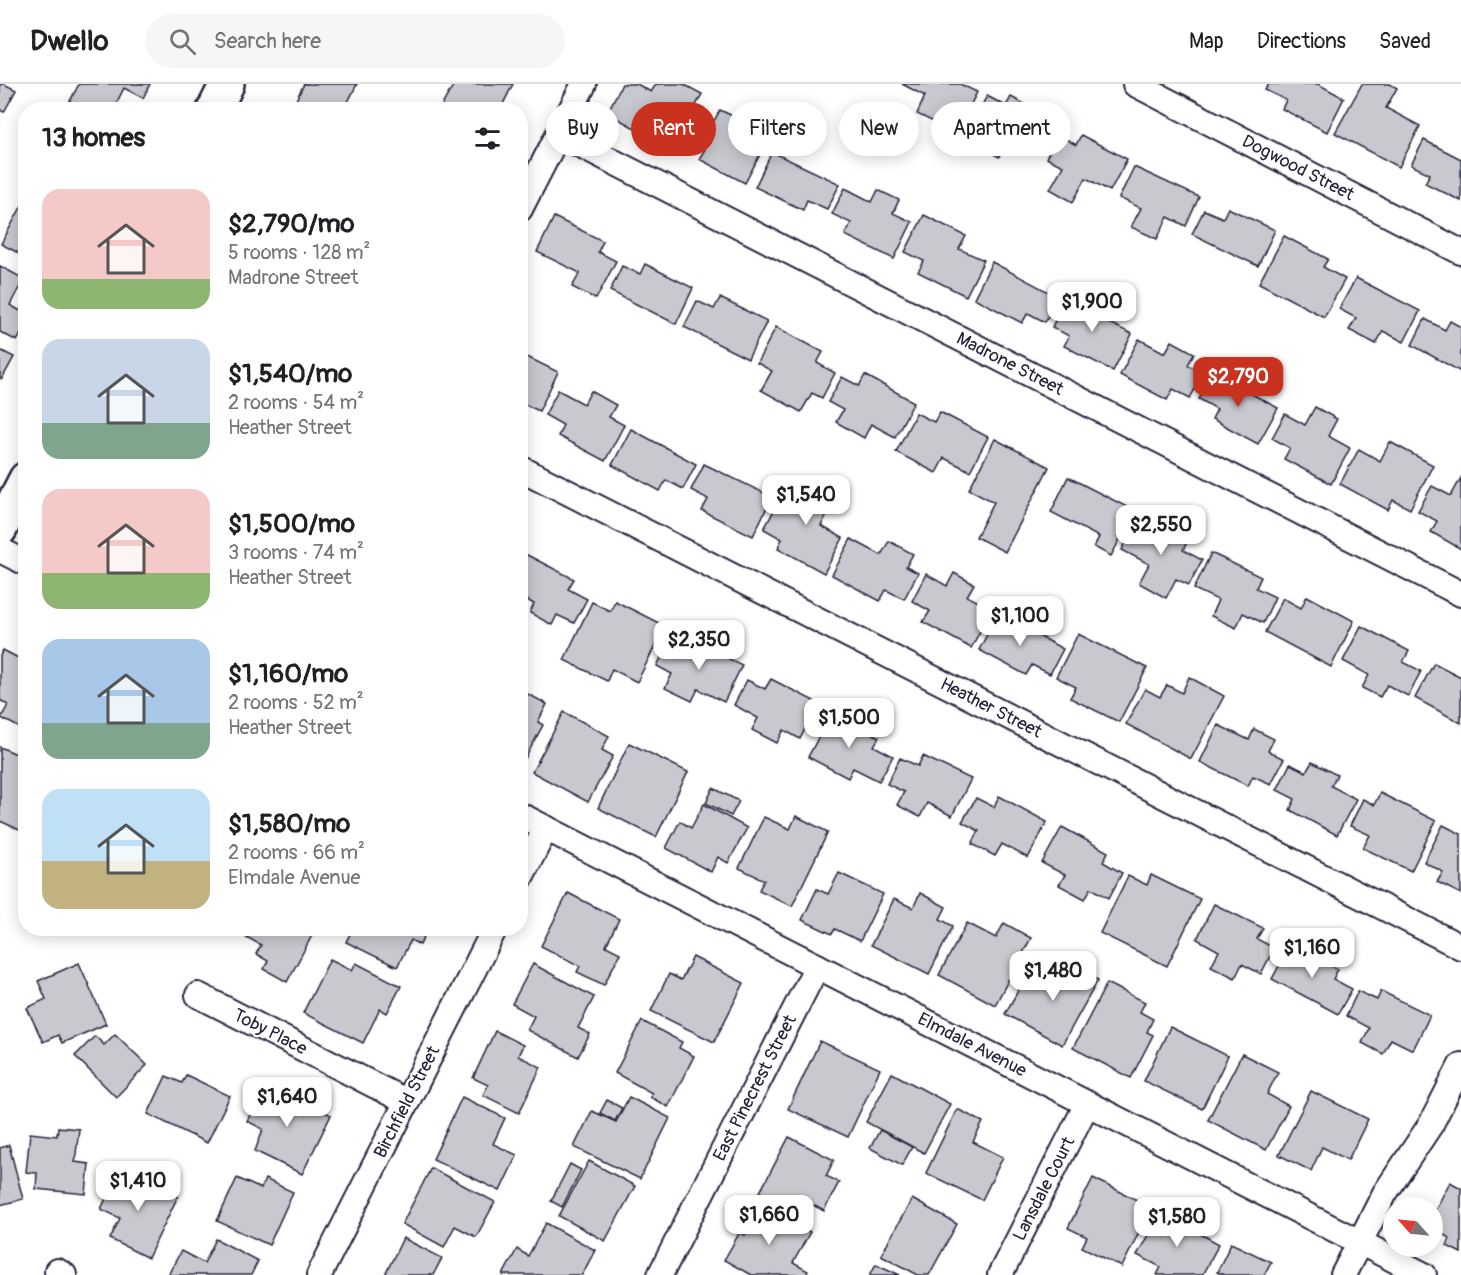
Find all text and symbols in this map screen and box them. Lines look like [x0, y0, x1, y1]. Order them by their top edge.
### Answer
search box [145, 14, 565, 68]
text: Dwello [30, 24, 109, 59]
icon: search [166, 25, 199, 58]
text: Search here [214, 27, 321, 55]
text: Map [1189, 28, 1224, 55]
text: Directions [1257, 28, 1346, 55]
text: Saved [1379, 28, 1431, 55]
chip: Buy [546, 102, 619, 156]
chip: Rent [631, 102, 716, 156]
chip: Filters [728, 102, 827, 156]
chip: New [839, 102, 919, 156]
chip: Apartment [931, 102, 1071, 156]
text: 13 homes [42, 122, 145, 154]
icon: filters [471, 122, 504, 155]
street label: Dogwood Street [1238, 130, 1359, 207]
text: $2,790/mo [228, 208, 355, 240]
icon: home [90, 213, 162, 285]
text: 5 rooms · 128 m² [228, 240, 370, 265]
text: Madrone Street [228, 265, 359, 290]
pin: $1,900 [1043, 282, 1141, 333]
text: $1,900 [1061, 289, 1123, 314]
street label: Madrone Street [952, 327, 1068, 401]
pin: $2,790 [1189, 357, 1287, 408]
text: $1,540/mo [228, 358, 352, 390]
icon: home [90, 363, 162, 435]
text: $2,790 [1207, 364, 1269, 389]
text: 2 rooms · 54 m² [228, 390, 364, 415]
text: Heather Street [228, 415, 351, 440]
pin: $1,540 [757, 475, 855, 526]
text: $1,540 [776, 482, 836, 507]
pin: $2,550 [1112, 505, 1210, 556]
text: $1,500/mo [228, 508, 355, 540]
text: $2,550 [1130, 512, 1192, 537]
icon: home [90, 513, 162, 585]
text: 3 rooms · 74 m² [228, 540, 364, 565]
text: Heather Street [228, 565, 351, 590]
pin: $1,100 [971, 596, 1069, 647]
text: $1,100 [991, 603, 1049, 628]
pin: $2,350 [650, 620, 748, 671]
text: $2,350 [668, 627, 730, 652]
text: $1,160/mo [228, 658, 348, 690]
icon: home [90, 663, 162, 735]
street label: Heather Street [936, 673, 1046, 744]
text: 2 rooms · 52 m² [228, 690, 364, 715]
pin: $1,500 [800, 698, 898, 749]
text: $1,500 [818, 705, 880, 730]
text: Heather Street [228, 715, 351, 740]
text: $1,580/mo [228, 808, 350, 840]
icon: home [90, 813, 162, 885]
text: 2 rooms · 66 m² [228, 840, 365, 865]
text: Elmdale Avenue [228, 865, 360, 890]
pin: $1,160 [1263, 928, 1361, 979]
text: $1,160 [1284, 935, 1340, 960]
pin: $1,480 [1004, 951, 1102, 1002]
text: $1,480 [1023, 958, 1083, 983]
street label: Toby Place [229, 1004, 311, 1060]
street label: Elmdale Avenue [914, 1008, 1030, 1082]
street label: East Pinecrest Street [708, 1010, 802, 1165]
street label: Birchfield Street [369, 1041, 445, 1162]
pin: $1,640 [238, 1077, 336, 1128]
text: $1,640 [257, 1084, 317, 1109]
street label: Lansdale Court [1008, 1133, 1080, 1245]
pin: $1,410 [89, 1161, 187, 1212]
text: $1,410 [110, 1168, 166, 1193]
pin: $1,660 [720, 1195, 818, 1246]
pin: $1,580 [1128, 1197, 1226, 1248]
north arrow [1383, 1197, 1443, 1257]
map controls [1383, 1197, 1443, 1257]
text: $1,660 [739, 1202, 799, 1227]
text: $1,580 [1148, 1204, 1206, 1229]

